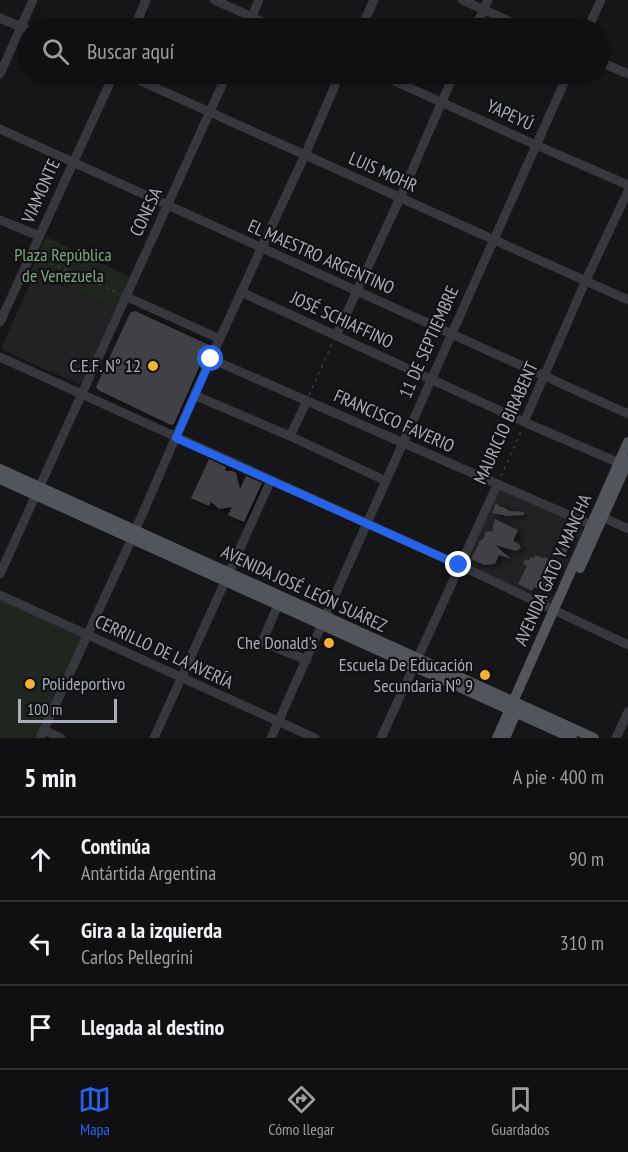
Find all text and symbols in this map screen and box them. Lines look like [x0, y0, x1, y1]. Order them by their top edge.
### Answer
search box [18, 18, 610, 84]
icon: search [39, 35, 72, 68]
text: Buscar aquí [87, 37, 174, 65]
street label: YAPEYÚ [483, 94, 537, 135]
street label: LUIS MOHR [346, 146, 421, 197]
street label: VIAMONTE [16, 155, 65, 227]
street label: CONESA [124, 183, 167, 240]
street label: EL MAESTRO ARGENTINO [244, 214, 398, 299]
park label: Plaza República de Venezuela [14, 243, 112, 287]
street label: 11 DE SEPTIEMBRE [394, 282, 464, 402]
street label: JOSÉ SCHIAFFINO [286, 285, 397, 353]
route start [197, 345, 223, 371]
place label: C.E.F. N° 12 [70, 354, 141, 377]
street label: MAURICIO BIRABENT [468, 358, 543, 488]
marker: C.E.F. N° 12 [146, 359, 160, 373]
street label: FRANCISCO FAVERIO [330, 384, 458, 457]
street label: AVENIDA GATO Y MANCHA [509, 490, 596, 649]
street label: AVENIDA JOSÉ LEÓN SUÁREZ [218, 540, 391, 637]
route end [445, 551, 471, 577]
street label: CERRILLO DE LA AVERÍA [91, 609, 238, 694]
place label: Che Donald's [237, 631, 317, 654]
marker: Che Donald's [322, 636, 336, 650]
place label: Escuela De Educación Secundaria Nº 9 [339, 653, 473, 697]
marker: Escuela De Educación Secundaria Nº 9 [478, 668, 492, 682]
place label: Polideportivo [42, 672, 126, 695]
marker: Polideportivo [23, 677, 37, 691]
scale bar [18, 696, 117, 724]
text: 100 m [27, 699, 62, 719]
text: 5 min [24, 761, 77, 794]
text: A pie · 400 m [513, 764, 604, 790]
text: Continúa [81, 832, 150, 860]
icon: ahead [24, 843, 57, 876]
text: 90 m [569, 846, 604, 872]
text: Antártida Argentina [81, 860, 216, 886]
text: Gira a la izquierda [81, 916, 222, 944]
icon: left [24, 927, 57, 960]
text: 310 m [560, 930, 604, 956]
text: Carlos Pellegrini [81, 944, 193, 970]
icon: arrive [24, 1011, 57, 1044]
text: Llegada al destino [81, 1013, 224, 1041]
tab: Mapa [78, 1083, 111, 1139]
tab: Cómo llegar [268, 1083, 334, 1139]
tab: Guardados [491, 1083, 550, 1139]

